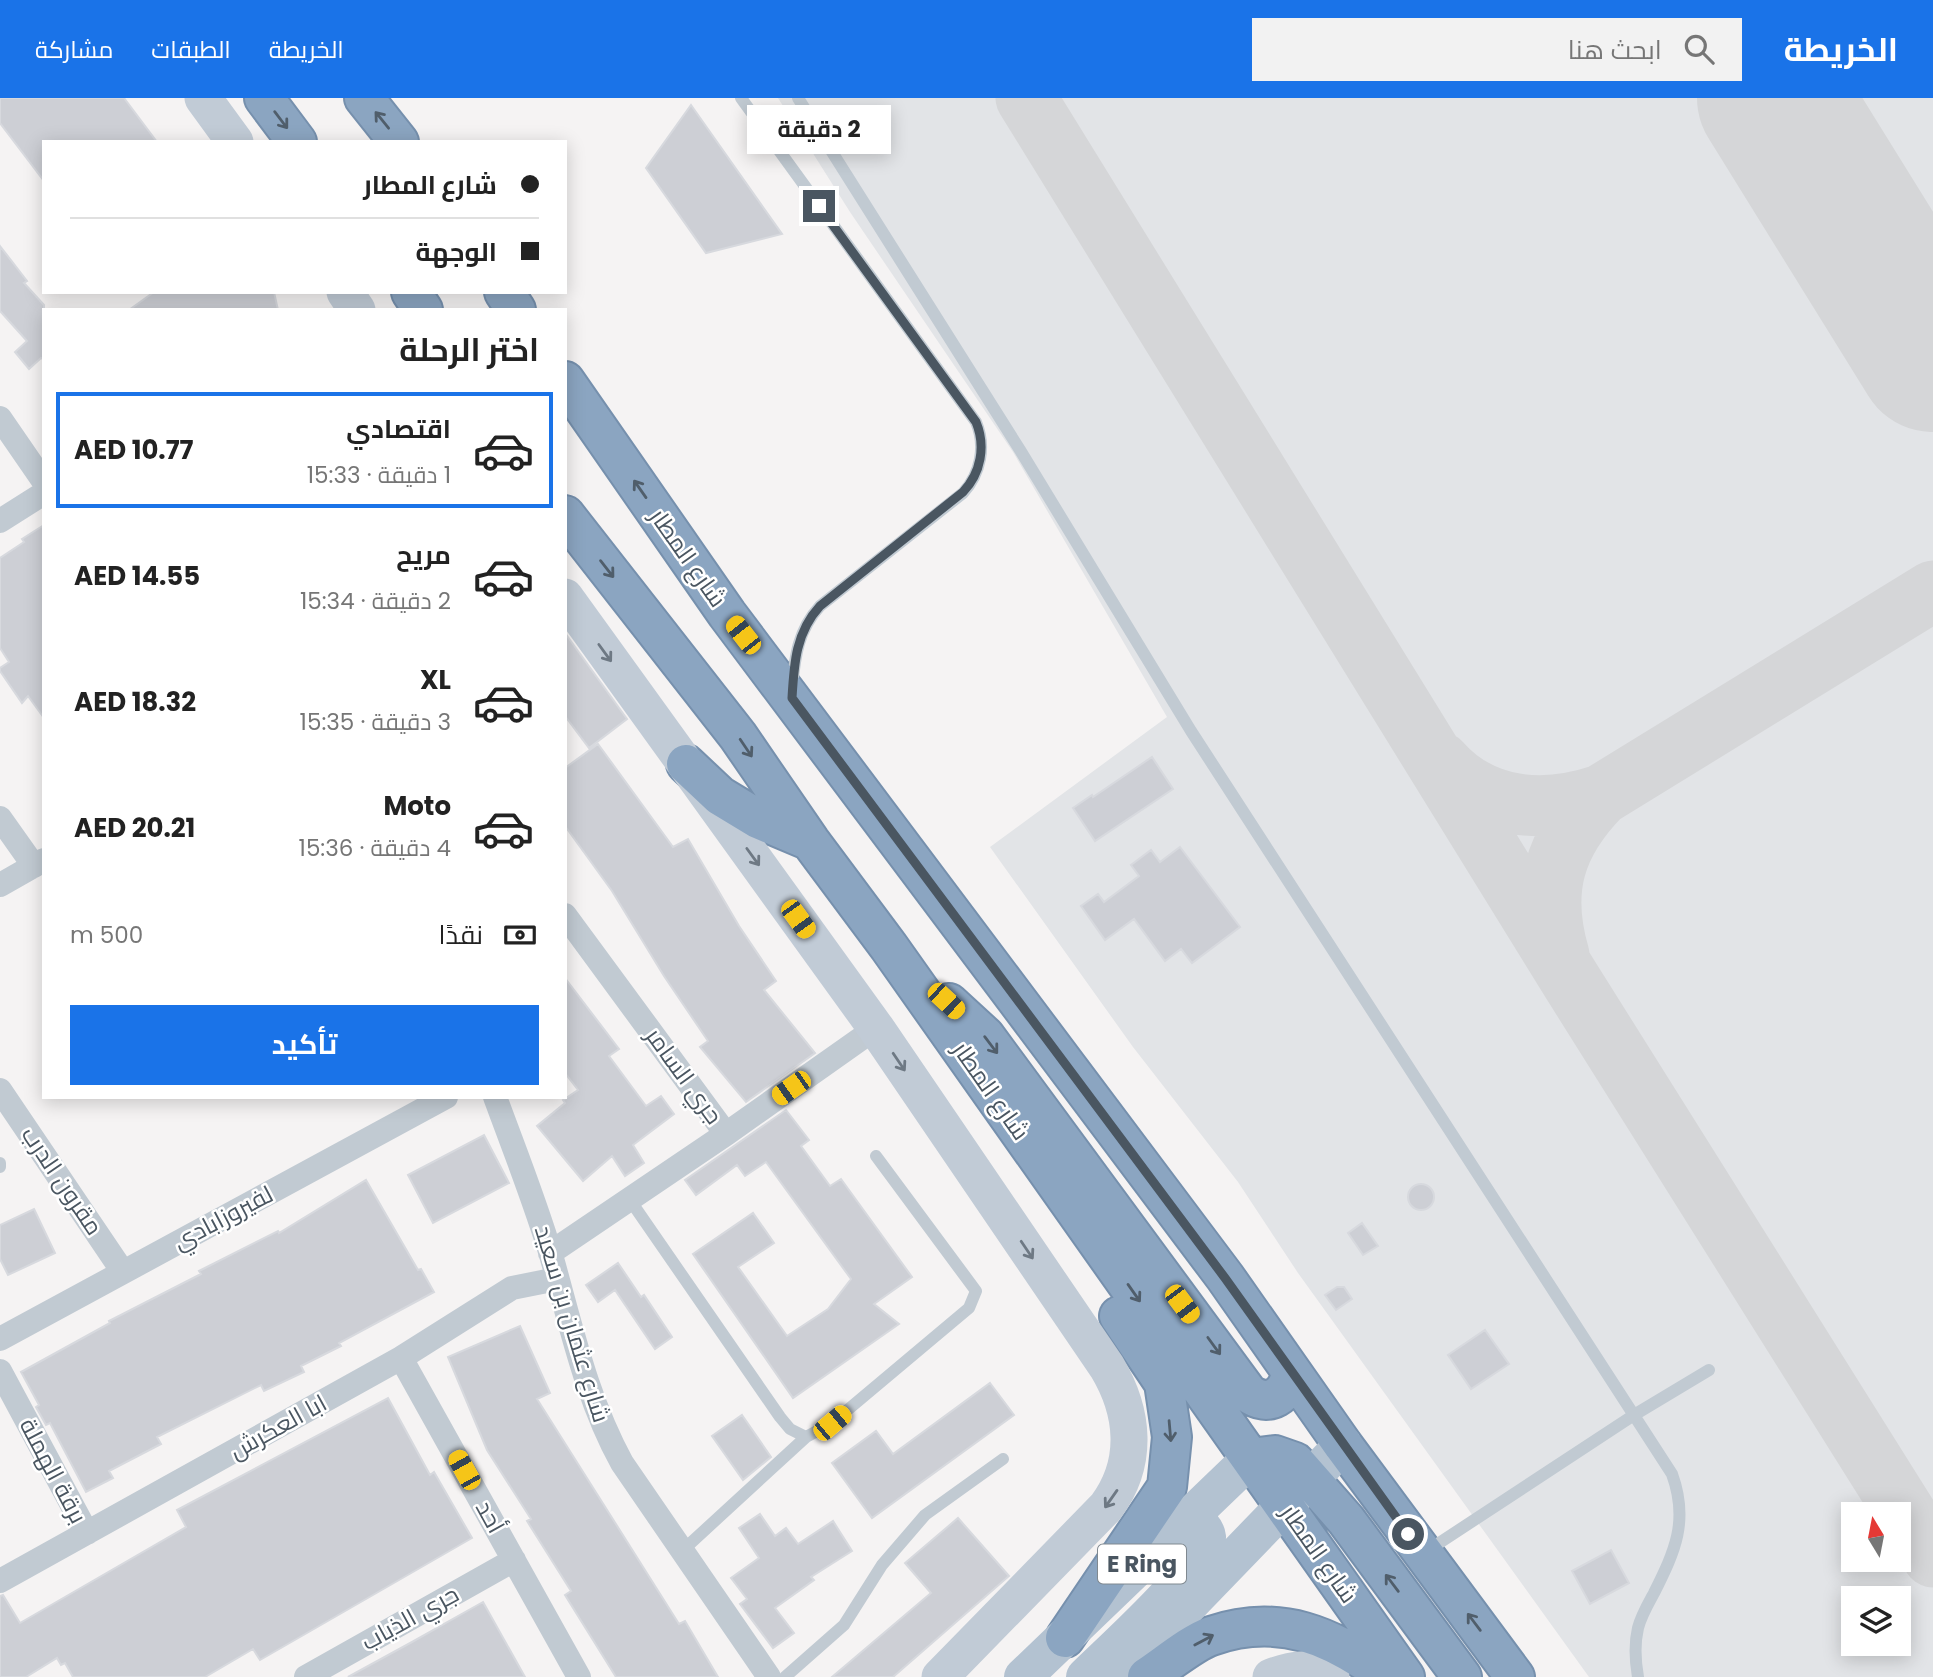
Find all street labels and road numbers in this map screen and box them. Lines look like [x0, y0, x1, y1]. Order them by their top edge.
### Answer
street label: شارع المطار [641, 500, 734, 614]
street label: جري السامر [635, 1019, 731, 1132]
street label: شارع المطار [944, 1033, 1037, 1147]
street label: مقرون الدرب [14, 1120, 111, 1242]
street label: لفيروزابادي [167, 1177, 279, 1259]
street label: شارع عثمان بن سعيد [527, 1221, 618, 1426]
street label: ابا العكرش [223, 1386, 332, 1467]
street label: برقة الهملة [12, 1412, 95, 1529]
street label: أحد [468, 1494, 513, 1539]
street label: شارع المطار [1272, 1496, 1365, 1610]
road number: E Ring [1098, 1544, 1186, 1583]
street label: جري الذياب [355, 1577, 465, 1660]

